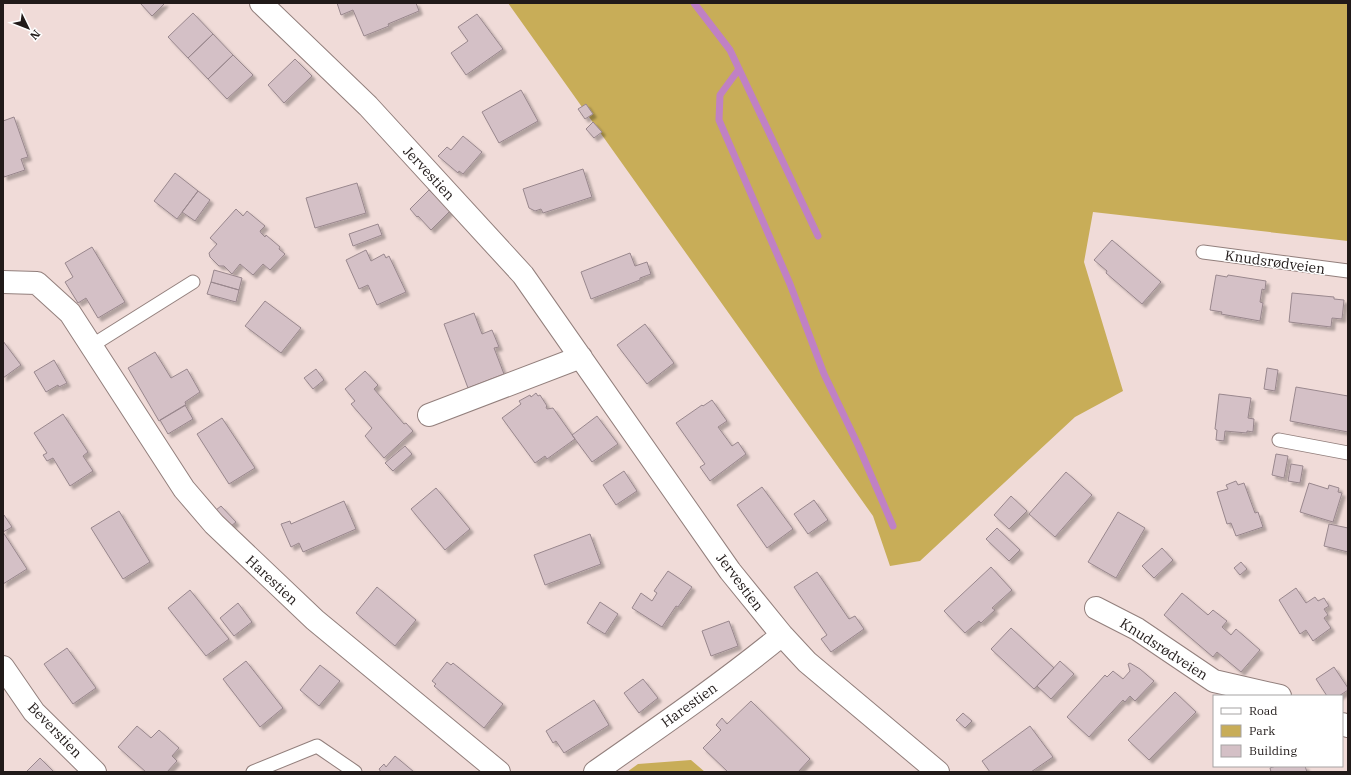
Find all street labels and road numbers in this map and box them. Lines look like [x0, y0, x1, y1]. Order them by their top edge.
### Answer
street label: Jervestien [399, 142, 459, 204]
street label: Knudsrødveien [1224, 246, 1326, 278]
street label: Jervestien [712, 550, 768, 615]
street label: Harestien [242, 551, 302, 609]
street label: Knudsrødveien [1117, 614, 1211, 684]
street label: Harestien [657, 679, 721, 731]
street label: Beverstien [24, 698, 86, 762]

